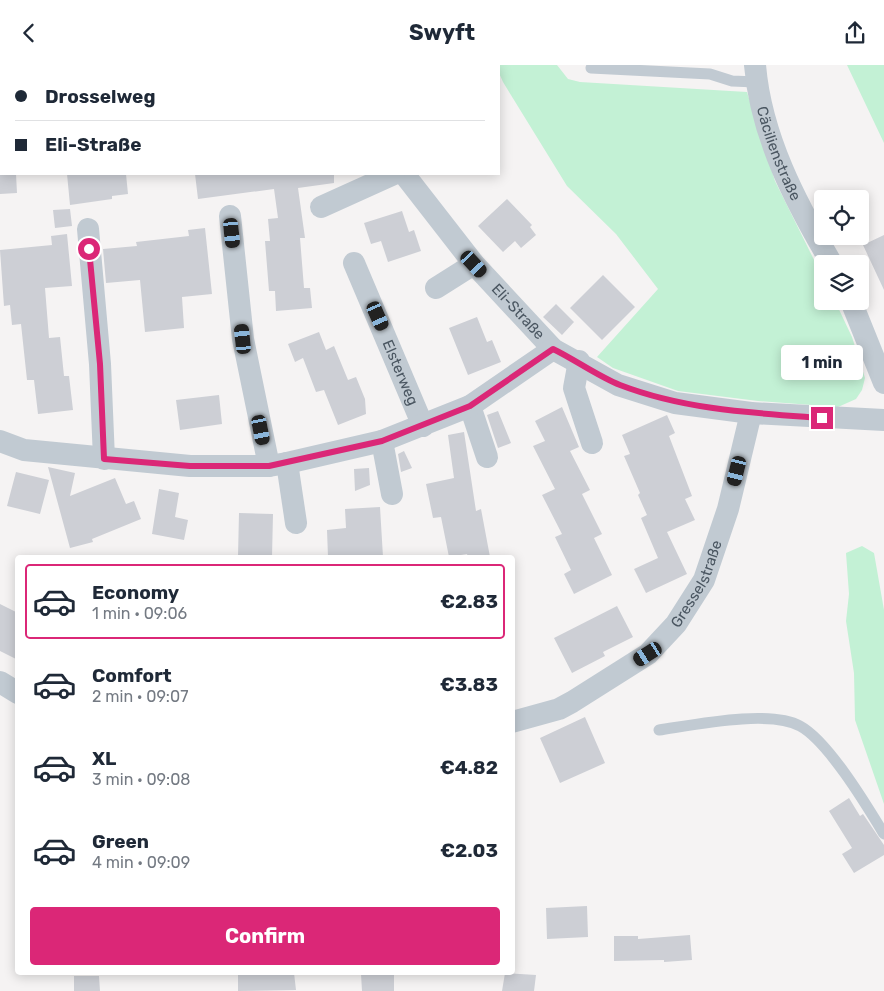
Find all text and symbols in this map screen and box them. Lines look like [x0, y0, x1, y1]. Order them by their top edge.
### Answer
icon: back [15, 19, 43, 47]
text: Swyft [409, 19, 475, 46]
icon: share [841, 19, 869, 47]
text: Drosselweg [45, 85, 155, 108]
street label: Cäcilienstraße [753, 104, 805, 204]
text: Eli-Straße [45, 133, 142, 156]
map controls [814, 190, 869, 310]
button: locate [814, 190, 869, 245]
car [222, 217, 241, 249]
route start [78, 238, 100, 260]
car [458, 248, 489, 280]
button: layers [814, 255, 869, 310]
street label: Eli-Straße [488, 280, 549, 343]
car [365, 299, 390, 333]
car [233, 323, 252, 355]
street label: Elsterweg [379, 337, 422, 408]
callout: 1 min [781, 345, 863, 381]
text: 1 min [802, 353, 842, 372]
route end [811, 407, 833, 429]
car [250, 414, 271, 446]
car [726, 455, 747, 487]
street label: Gresselstraße [667, 538, 726, 631]
icon: car [32, 579, 77, 624]
text: Economy [92, 581, 179, 604]
text: €2.83 [440, 590, 498, 613]
text: 1 min · 09:06 [92, 604, 187, 623]
car [631, 640, 664, 668]
icon: car [32, 662, 77, 707]
text: Comfort [92, 664, 172, 687]
text: €3.83 [440, 673, 498, 696]
text: 2 min · 09:07 [92, 687, 188, 706]
icon: car [32, 745, 77, 790]
text: XL [92, 747, 116, 770]
text: €4.82 [440, 756, 498, 779]
text: 3 min · 09:08 [92, 770, 191, 789]
icon: car [32, 828, 77, 873]
text: Green [92, 830, 149, 853]
text: €2.03 [440, 839, 498, 862]
text: 4 min · 09:09 [92, 853, 190, 872]
button: Confirm [30, 907, 500, 965]

